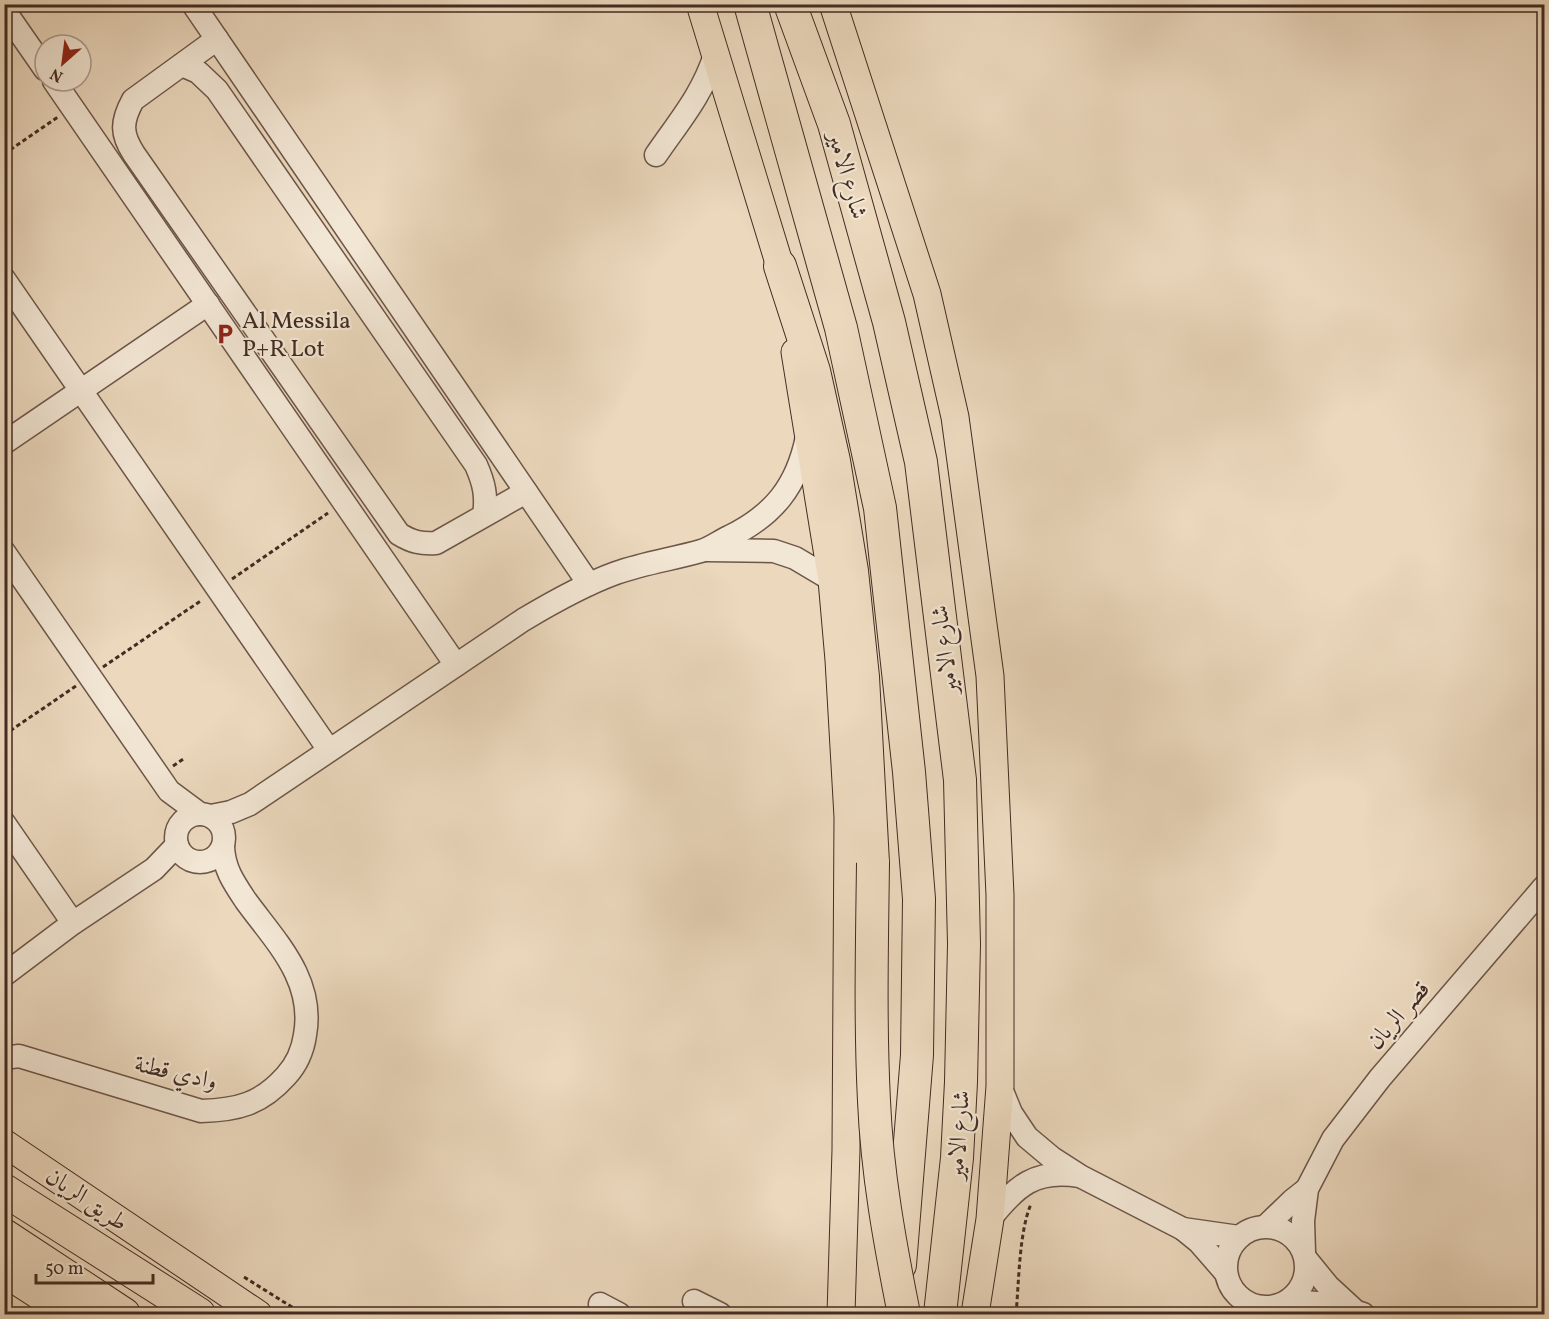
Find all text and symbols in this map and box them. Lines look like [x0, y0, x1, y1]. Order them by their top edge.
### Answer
north arrow [33, 33, 93, 93]
text: N [46, 62, 67, 87]
street label: شارع الامير [816, 125, 875, 224]
place label: Al Messila P+R Lot [242, 305, 351, 367]
parking icon: Al Messila P+R Lot [213, 322, 237, 346]
street label: شارع الامير [924, 603, 970, 699]
street label: قصر الريان [1360, 974, 1439, 1058]
street label: وادي قطنة [131, 1048, 220, 1100]
street label: شارع الامير [940, 1089, 981, 1184]
street label: طريق الريان [38, 1161, 134, 1241]
scale bar [36, 1247, 153, 1285]
text: 50 m [45, 1257, 84, 1282]

